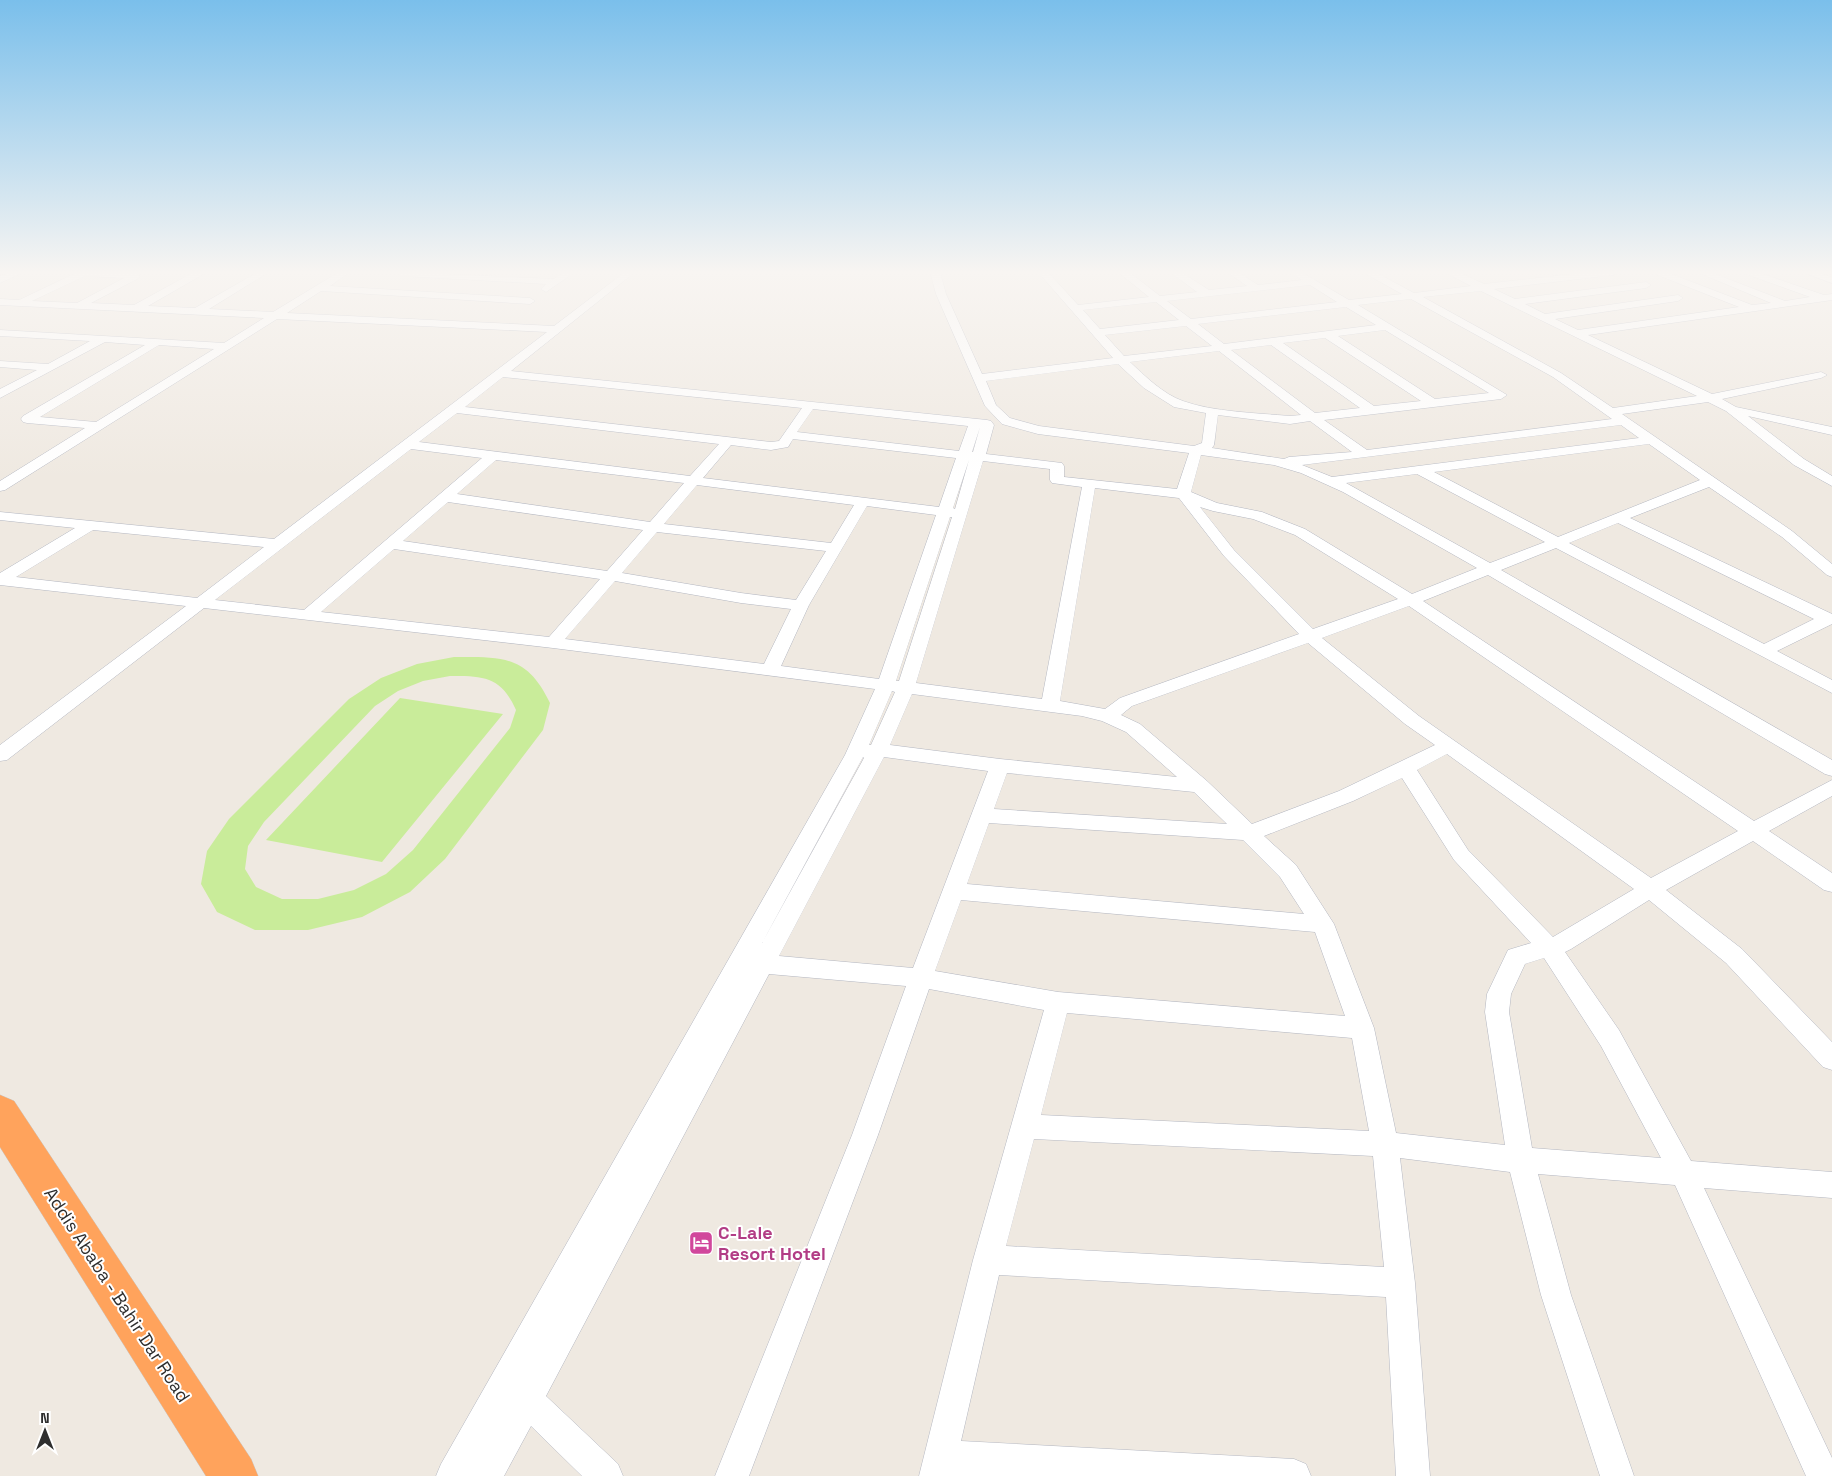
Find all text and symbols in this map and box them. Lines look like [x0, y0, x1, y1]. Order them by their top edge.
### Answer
street label: Addis Ababa - Bahir Dar Road [39, 1183, 196, 1406]
place label: C-Lale Resort Hotel [718, 1221, 826, 1265]
hotel icon: C-Lale Resort Hotel [688, 1230, 714, 1256]
north arrow [20, 1406, 70, 1456]
text: N [40, 1409, 50, 1427]

